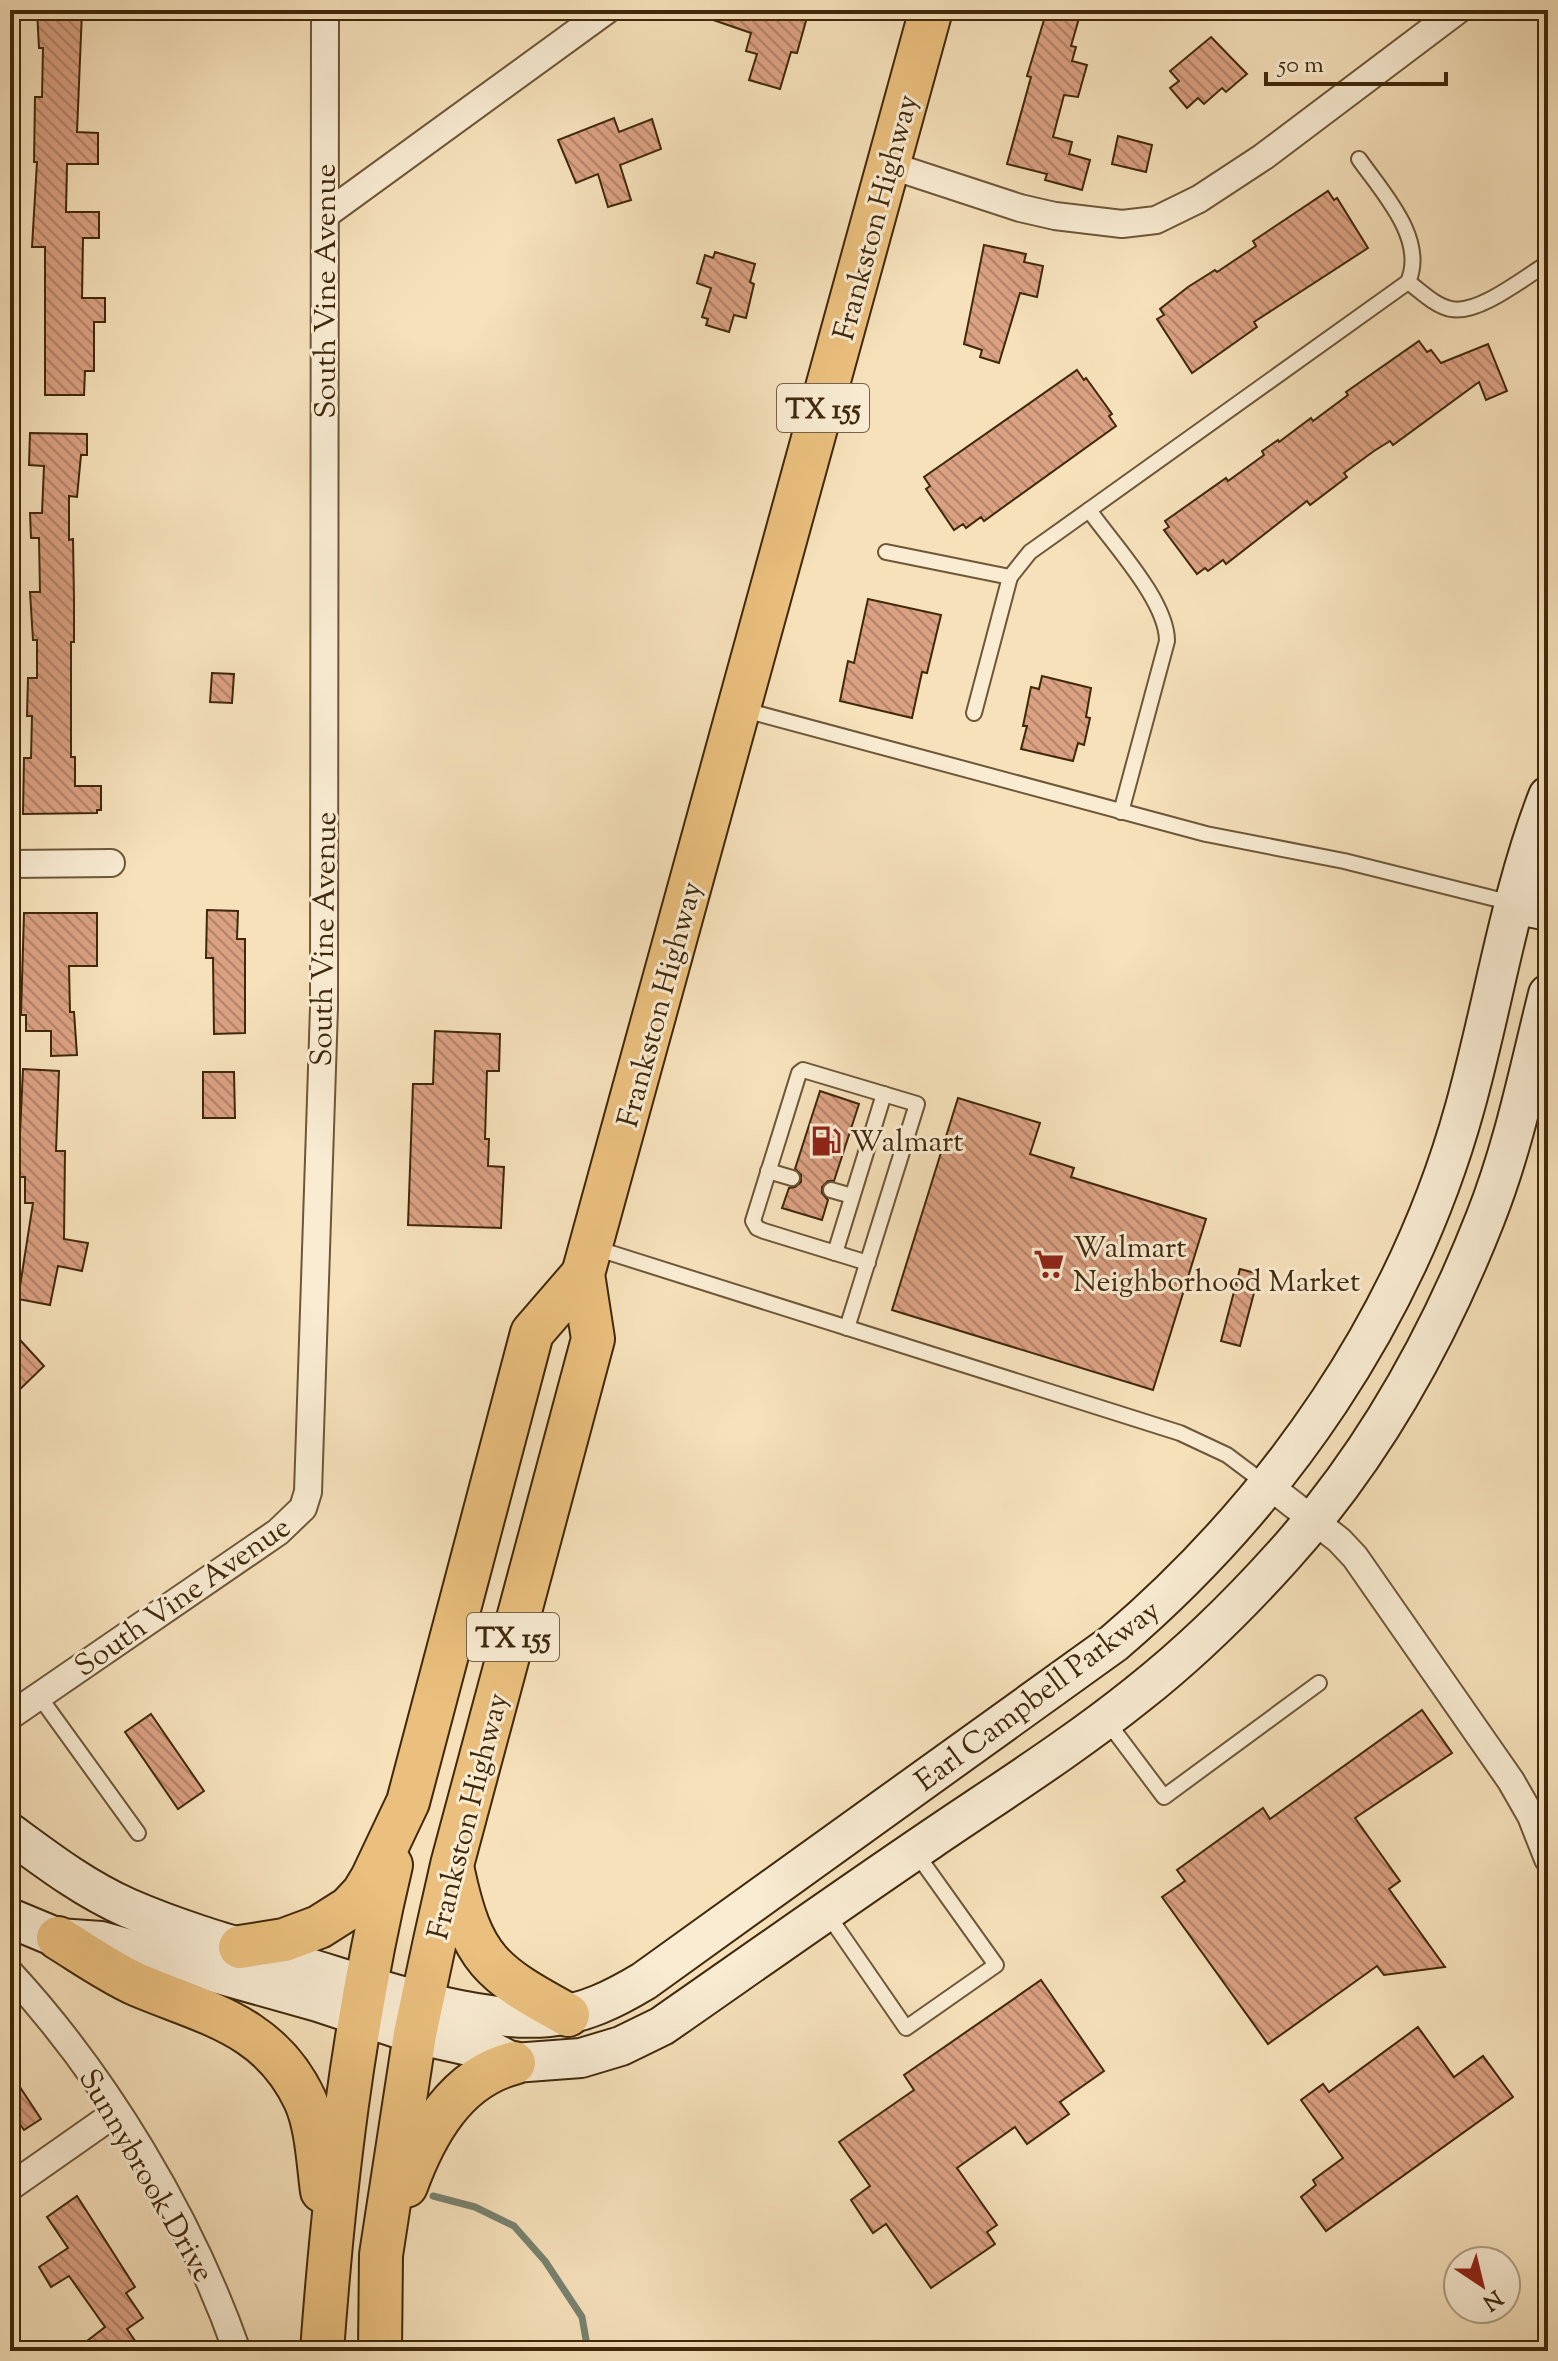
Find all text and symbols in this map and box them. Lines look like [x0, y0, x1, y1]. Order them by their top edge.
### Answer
scale bar [1266, 36, 1446, 86]
text: 50 m [1276, 49, 1324, 83]
street label: Frankston Highway [824, 90, 931, 345]
street label: South Vine Avenue [306, 164, 349, 418]
road number: TX 155 [777, 384, 869, 432]
street label: South Vine Avenue [302, 811, 349, 1067]
street label: Frankston Highway [608, 877, 715, 1132]
place label: Walmart [850, 1122, 964, 1165]
fuel station icon: Walmart [809, 1124, 843, 1158]
place label: Walmart Neighborhood Market [1073, 1228, 1360, 1305]
supermarket icon: Walmart Neighborhood Market [1032, 1247, 1066, 1281]
street label: South Vine Avenue [67, 1507, 300, 1689]
street label: Earl Campbell Parkway [907, 1590, 1170, 1803]
road number: TX 155 [467, 1613, 559, 1661]
street label: Frankston Highway [418, 1689, 521, 1944]
street label: Sunnybrook Drive [66, 2062, 223, 2291]
north arrow [1442, 2245, 1522, 2325]
text: N [1475, 2281, 1508, 2317]

